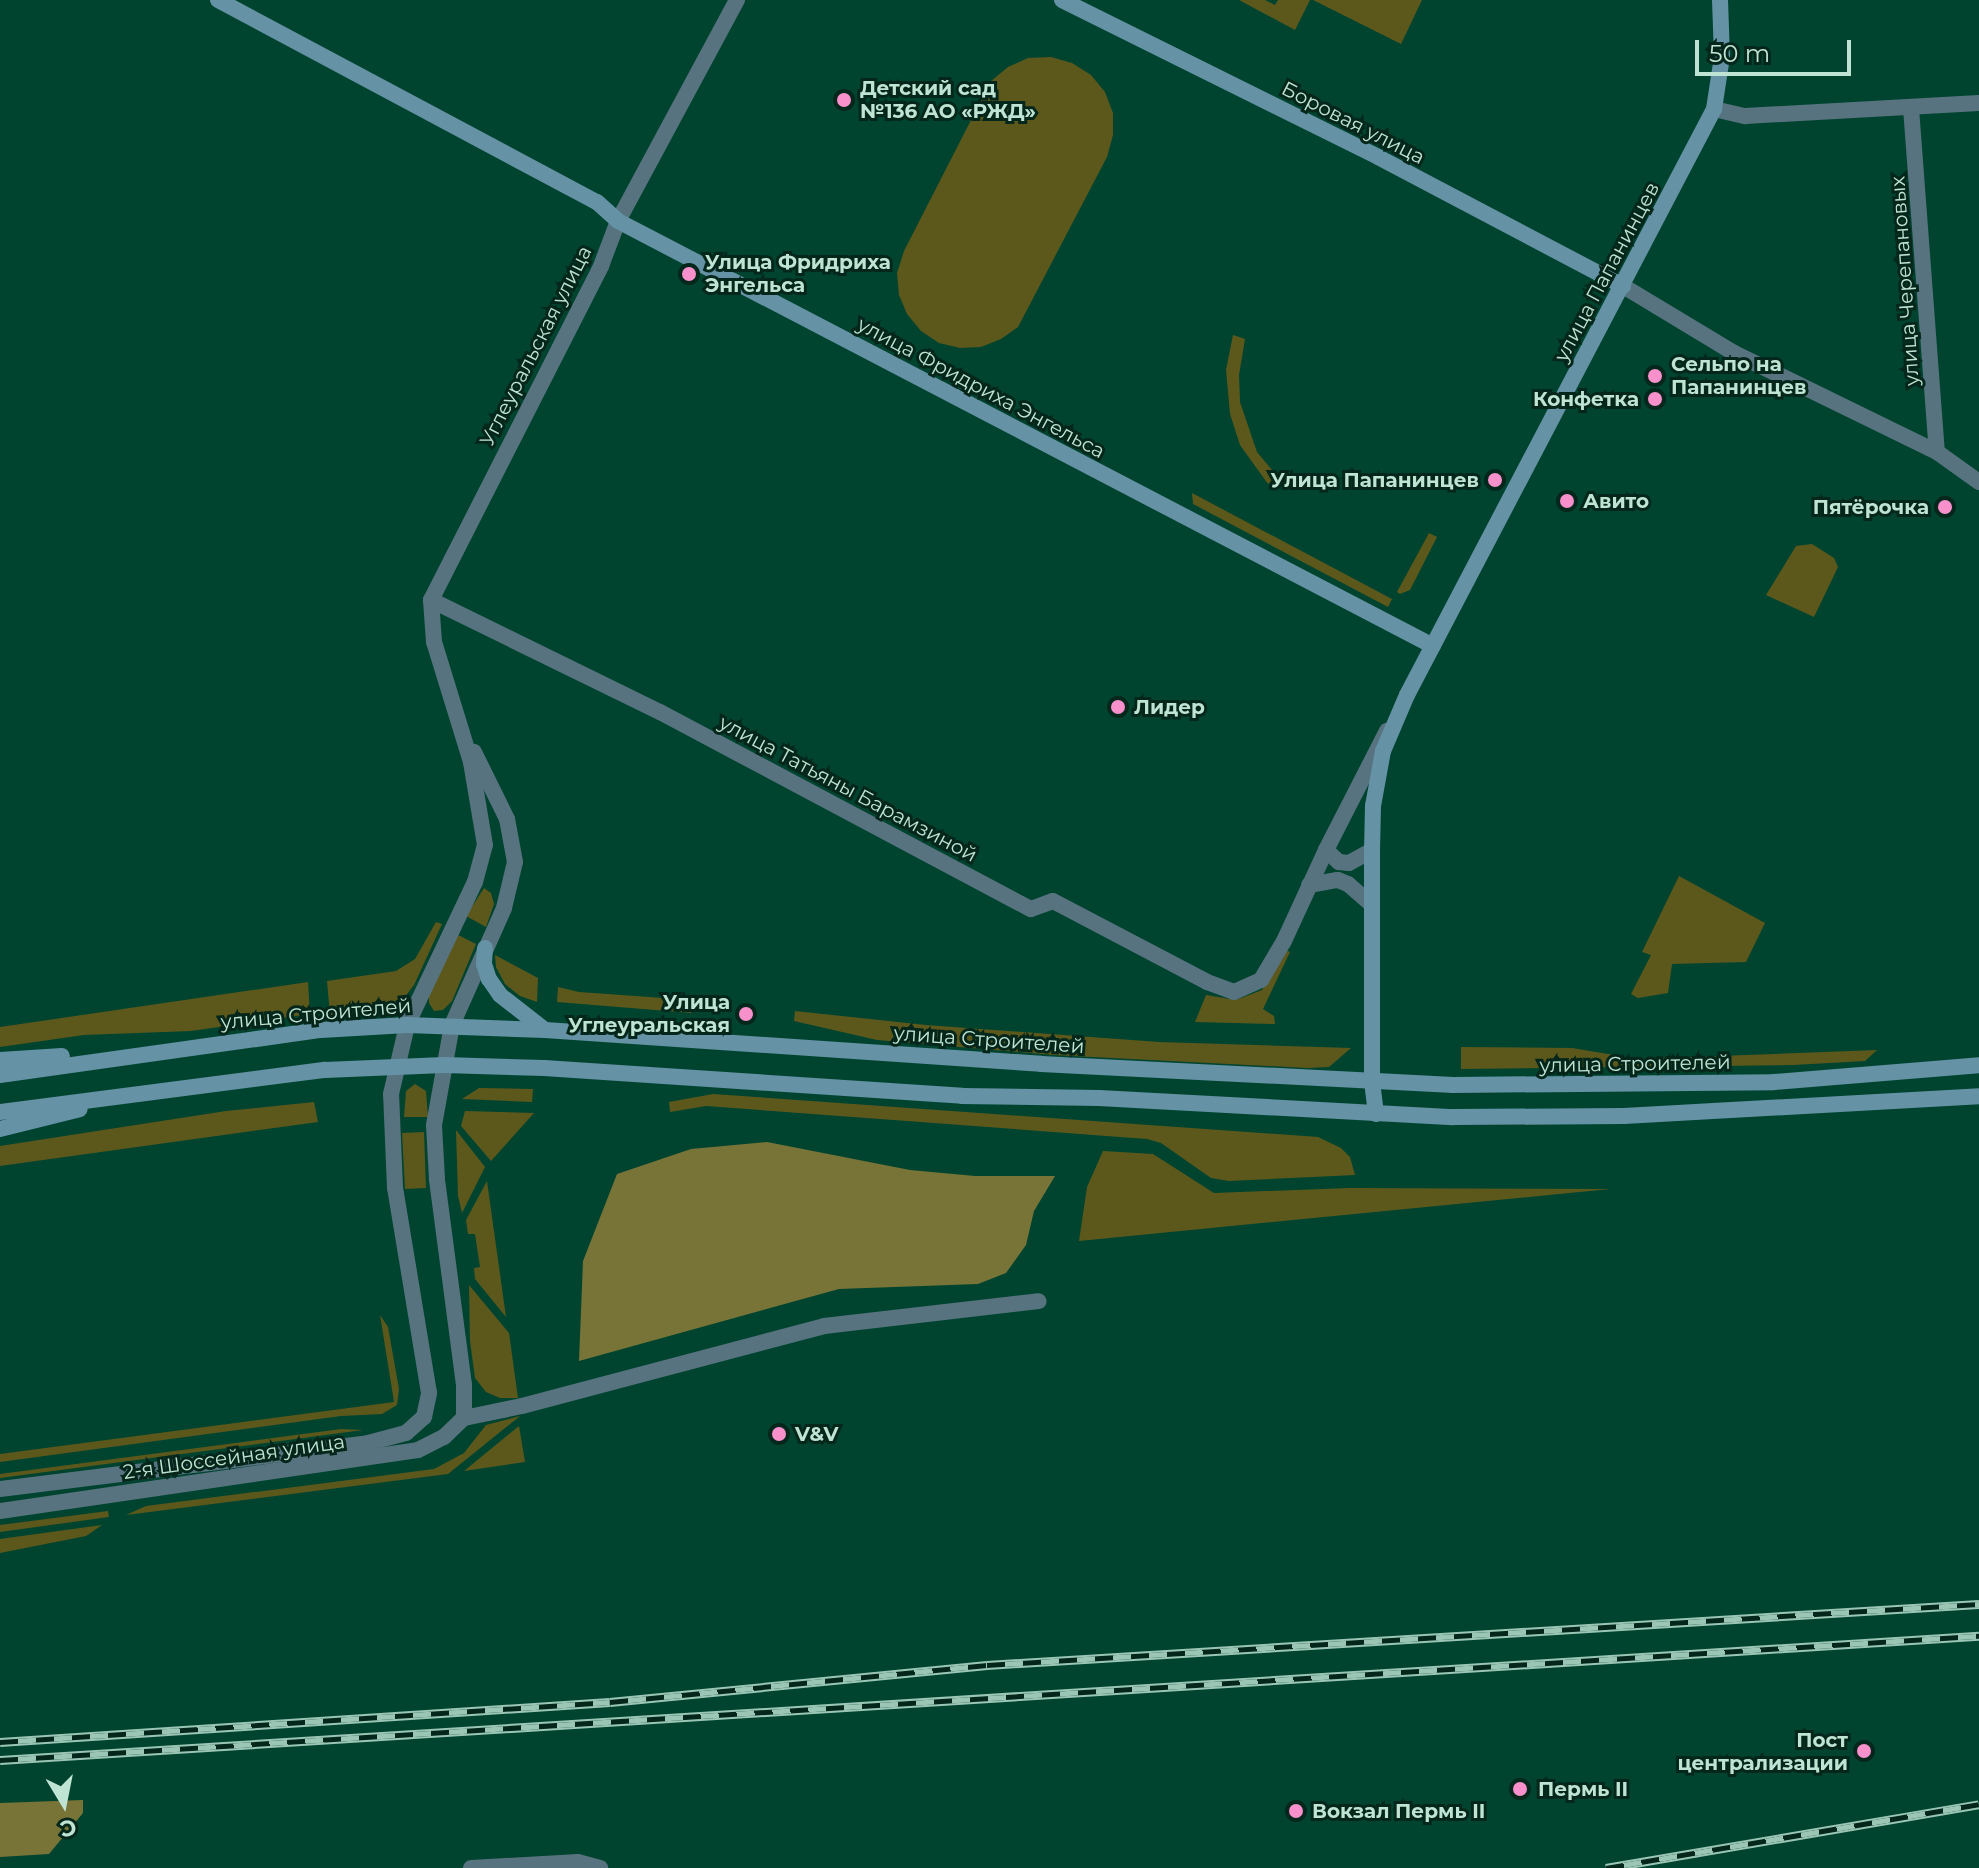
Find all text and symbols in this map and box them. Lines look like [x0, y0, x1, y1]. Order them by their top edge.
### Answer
scale bar [1699, 24, 1855, 74]
text: 50 m [1709, 39, 1770, 68]
place label: Детский сад №136 АО «РЖД» [860, 76, 1036, 123]
street label: Боровая улица [1277, 77, 1429, 169]
marker: Детский сад №136 АО «РЖД» [835, 91, 853, 109]
street label: улица Черепановых [1886, 175, 1924, 387]
street label: улица Папанинцев [1549, 178, 1665, 366]
street label: Углеуральская улица [475, 242, 597, 450]
place label: Улица Фридриха Энгельса [705, 250, 891, 297]
marker: Улица Фридриха Энгельса [680, 265, 698, 283]
street label: улица Фридриха Энгельса [853, 312, 1109, 464]
place label: Сельпо на Папанинцев [1671, 352, 1806, 399]
marker: Сельпо на Папанинцев [1646, 367, 1664, 385]
place label: Конфетка [1533, 387, 1639, 411]
marker: Конфетка [1646, 390, 1664, 408]
place label: Улица Папанинцев [1271, 468, 1479, 492]
marker: Улица Папанинцев [1486, 471, 1504, 489]
place label: Авито [1583, 489, 1649, 513]
marker: Авито [1558, 492, 1576, 510]
place label: Пятёрочка [1813, 495, 1929, 519]
marker: Пятёрочка [1936, 498, 1954, 516]
place label: Лидер [1134, 695, 1205, 719]
marker: Лидер [1109, 698, 1127, 716]
street label: улица Татьяны Барамзиной [715, 711, 981, 867]
place label: Улица Углеуральская [568, 990, 730, 1037]
street label: улица Строителей [220, 994, 412, 1034]
marker: Улица Углеуральская [737, 1005, 755, 1023]
street label: улица Строителей [893, 1021, 1085, 1059]
street label: улица Строителей [1539, 1050, 1731, 1078]
place label: V&V [795, 1422, 839, 1446]
marker: V&V [770, 1425, 788, 1443]
street label: 2-я Шоссейная улица [122, 1430, 346, 1484]
place label: Пост централизации [1677, 1728, 1848, 1775]
marker: Пост централизации [1855, 1742, 1873, 1760]
north arrow [24, 1764, 104, 1844]
place label: Пермь II [1538, 1777, 1628, 1801]
marker: Пермь II [1509, 1778, 1531, 1800]
place label: Вокзал Пермь II [1312, 1799, 1485, 1823]
marker: Вокзал Пермь II [1287, 1802, 1305, 1820]
text: С [58, 1813, 78, 1843]

